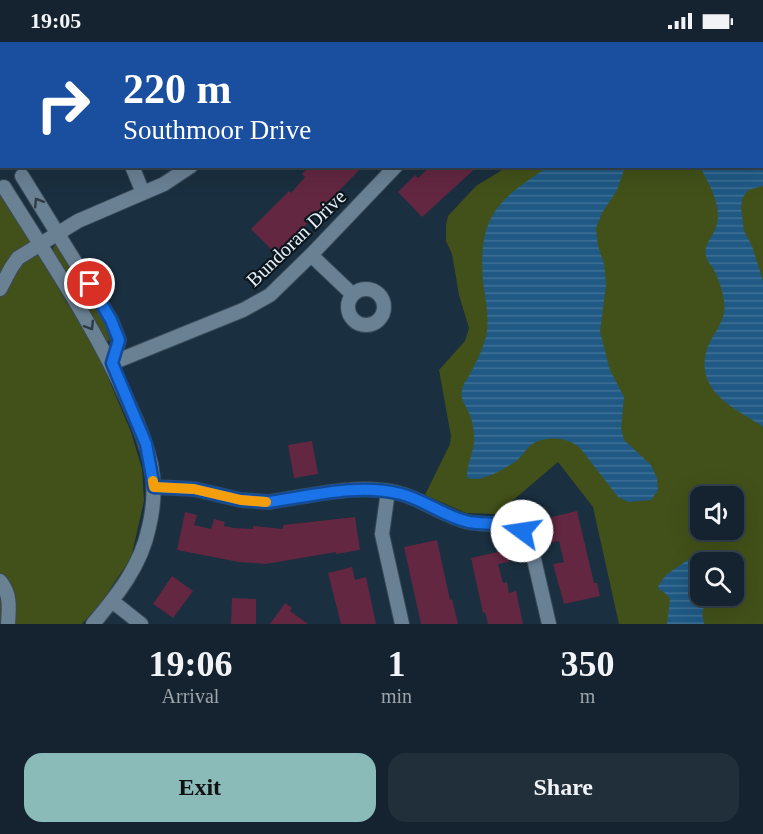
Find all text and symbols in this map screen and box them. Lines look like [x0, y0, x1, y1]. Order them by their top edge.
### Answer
text: 19:05 [30, 8, 81, 33]
icon: right [24, 66, 102, 144]
text: 220 m [123, 66, 232, 112]
text: Southmoor Drive [123, 115, 311, 145]
street label: Bundoran Drive [242, 185, 350, 291]
one-way arrow [34, 198, 46, 208]
pin [64, 258, 115, 309]
icon: arrive [73, 267, 106, 300]
one-way arrow [82, 320, 94, 330]
map controls [690, 486, 744, 606]
button: sound [690, 486, 744, 540]
position arrow [490, 499, 554, 563]
button: search [690, 552, 744, 606]
text: 19:06 [148, 644, 232, 684]
text: 1 [388, 644, 406, 684]
text: 350 [561, 644, 615, 684]
text: Arrival [162, 685, 219, 707]
text: min [381, 685, 412, 707]
text: m [580, 685, 595, 707]
button: Exit [24, 753, 376, 822]
button: Share [388, 753, 739, 822]

